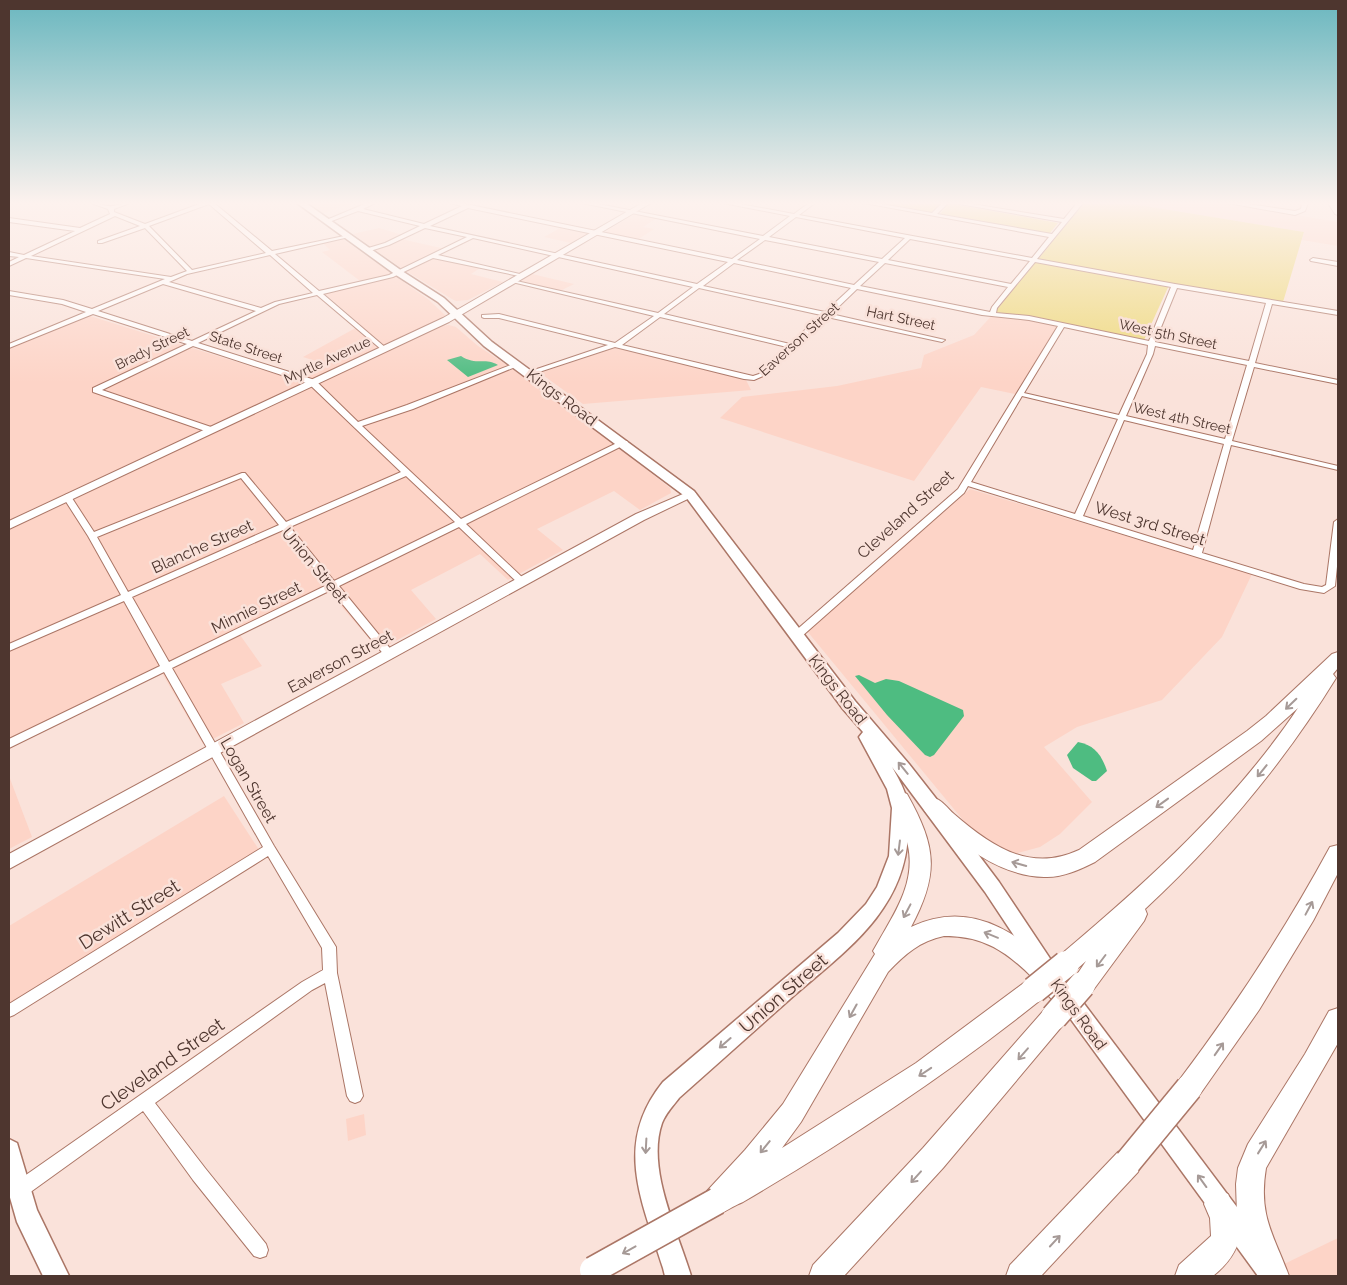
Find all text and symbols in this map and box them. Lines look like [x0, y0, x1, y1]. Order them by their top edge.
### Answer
street label: Eaverson Street [756, 299, 842, 379]
street label: Hart Street [865, 303, 937, 333]
street label: West 5th Street [1118, 316, 1219, 352]
street label: Brady Street [112, 323, 192, 373]
street label: State Street [207, 328, 285, 366]
street label: Myrtle Avenue [281, 333, 373, 387]
street label: Kings Road [523, 365, 601, 430]
street label: West 4th Street [1132, 399, 1233, 437]
street label: Cleveland Street [853, 466, 958, 563]
street label: West 3rd Street [1092, 498, 1208, 549]
street label: Blanche Street [149, 515, 256, 577]
street label: Union Street [278, 524, 352, 607]
street label: Minnie Street [208, 577, 305, 637]
street label: Eaverson Street [284, 625, 397, 697]
street label: Kings Road [805, 651, 871, 728]
one-way arrow [1284, 698, 1297, 710]
street label: Logan Street [217, 734, 281, 827]
one-way arrow [897, 762, 908, 775]
one-way arrow [1256, 764, 1267, 777]
one-way arrow [1155, 798, 1169, 808]
one-way arrow [894, 839, 904, 855]
one-way arrow [1012, 859, 1028, 869]
street label: Dewitt Street [75, 874, 184, 954]
one-way arrow [1305, 901, 1315, 916]
one-way arrow [902, 903, 911, 918]
one-way arrow [984, 930, 999, 939]
street label: Union Street [735, 948, 832, 1037]
one-way arrow [1096, 954, 1106, 968]
street label: Kings Road [1046, 975, 1111, 1054]
one-way arrow [847, 1003, 857, 1017]
street label: Cleveland Street [96, 1013, 229, 1115]
one-way arrow [719, 1037, 732, 1049]
one-way arrow [1213, 1043, 1224, 1056]
one-way arrow [1017, 1048, 1028, 1061]
one-way arrow [918, 1067, 932, 1077]
one-way arrow [642, 1138, 651, 1154]
one-way arrow [1258, 1140, 1268, 1154]
one-way arrow [760, 1141, 771, 1154]
one-way arrow [910, 1170, 922, 1183]
one-way arrow [1196, 1175, 1207, 1188]
one-way arrow [1049, 1235, 1061, 1248]
one-way arrow [622, 1246, 636, 1256]

